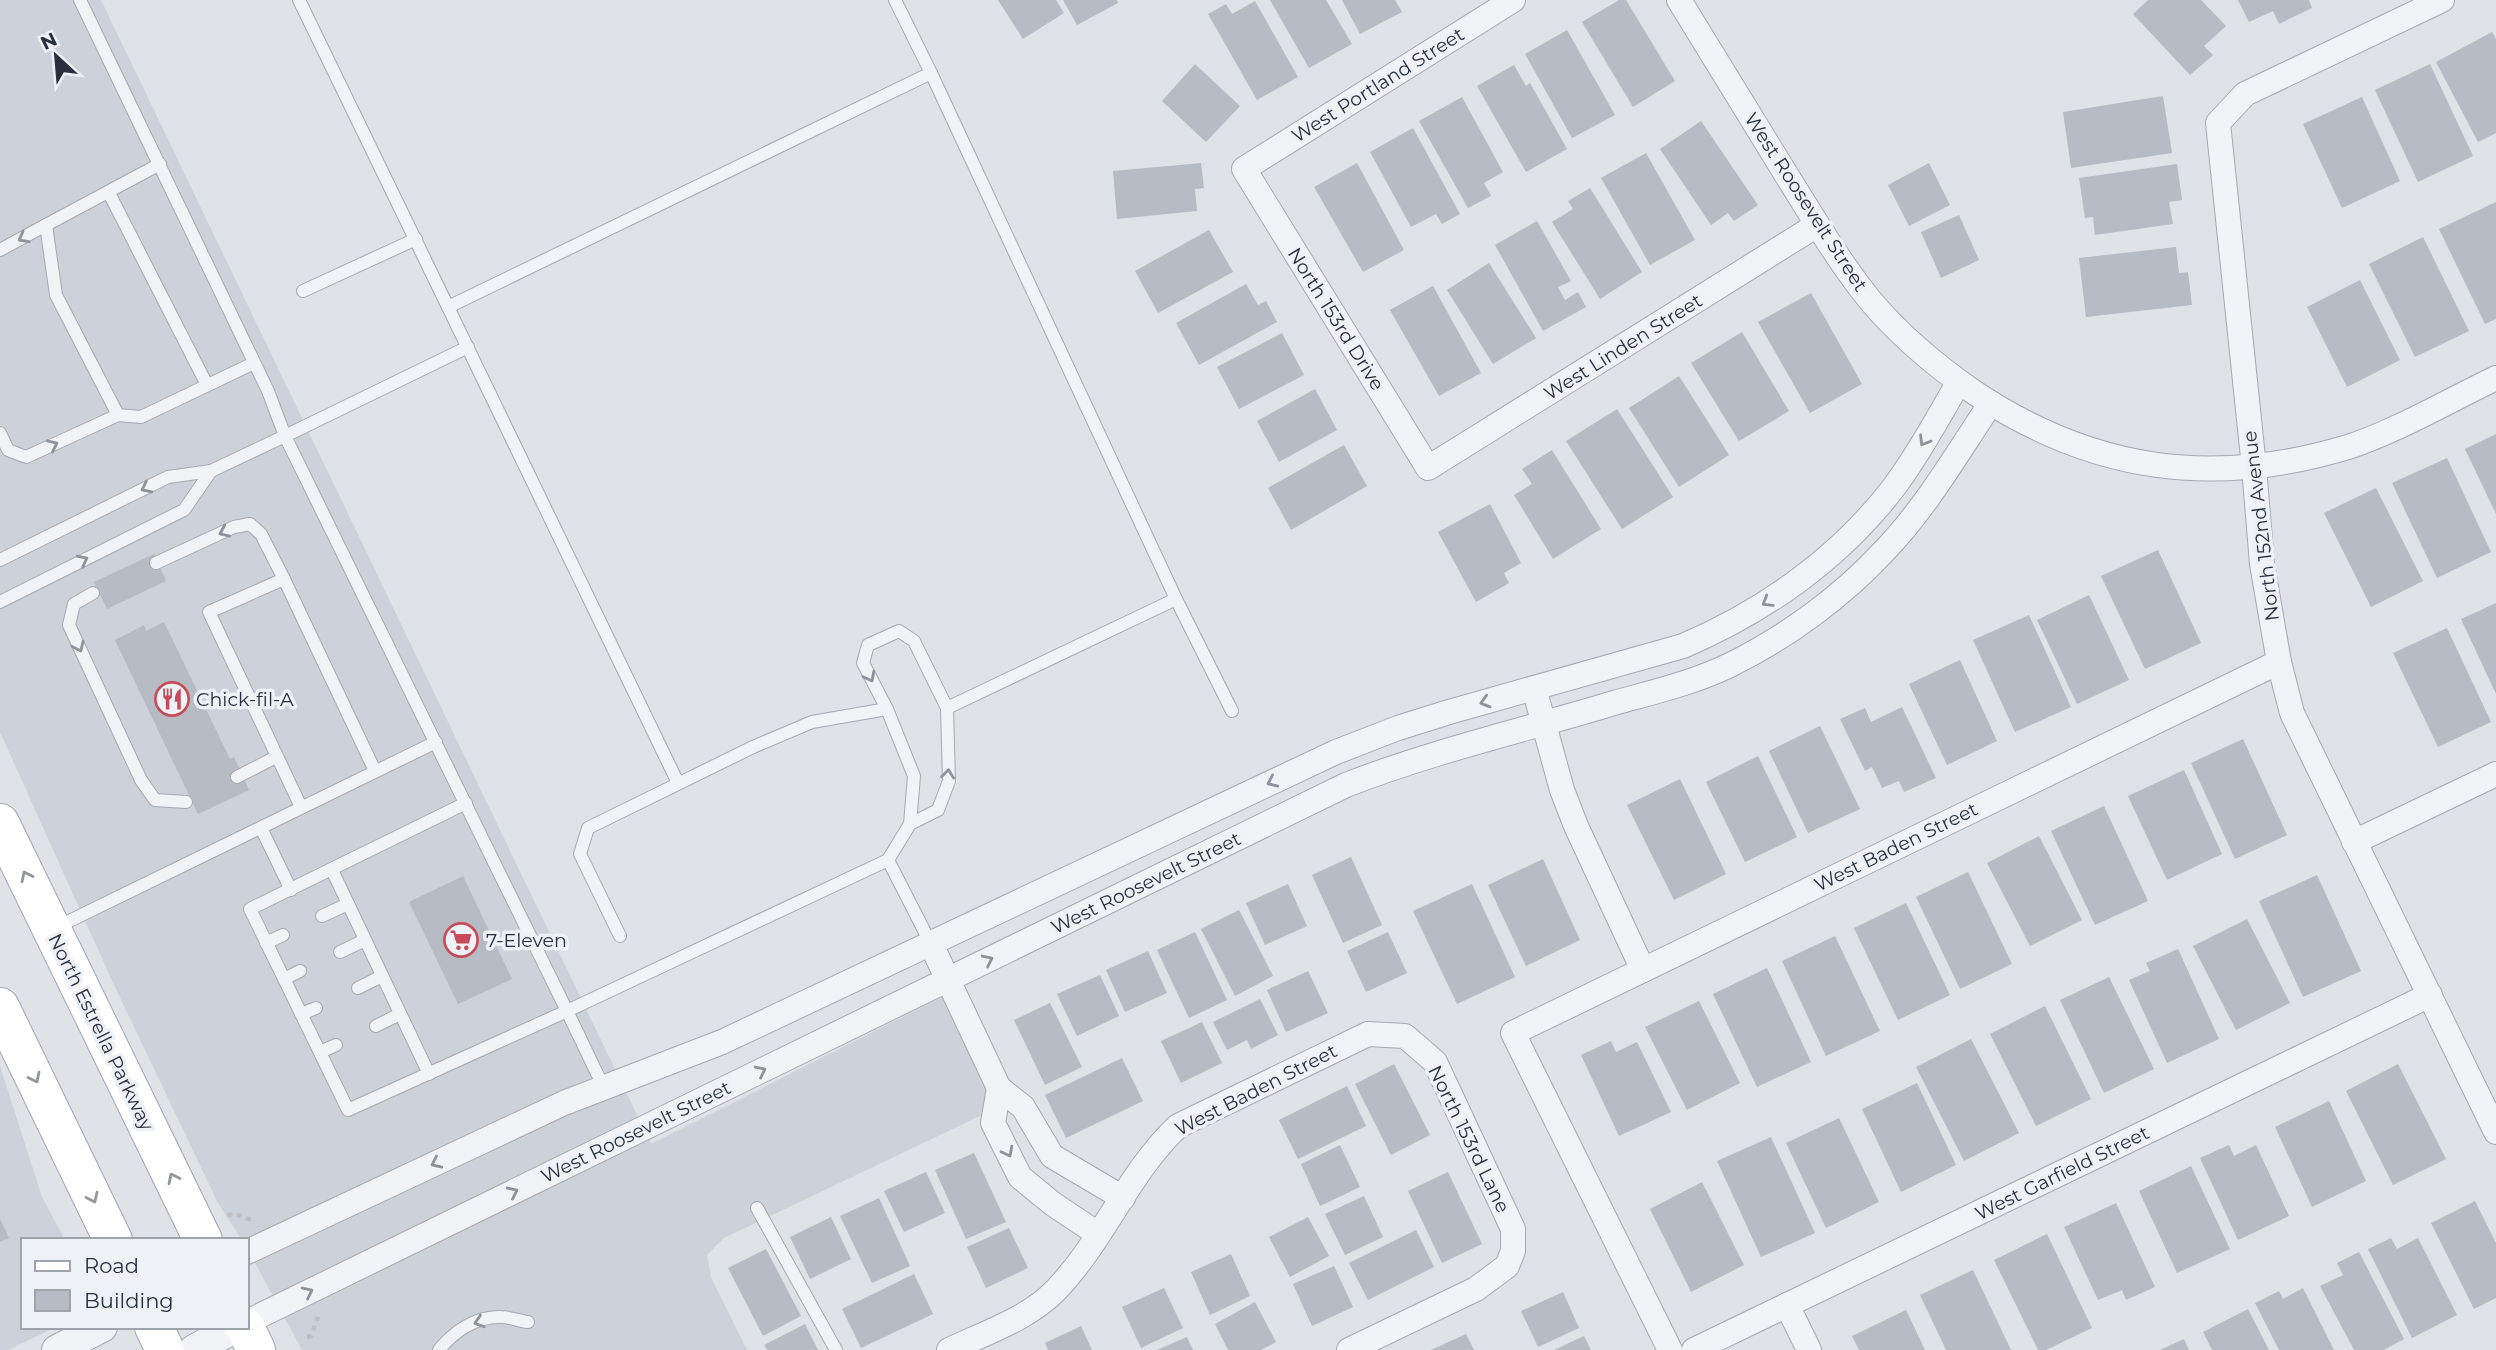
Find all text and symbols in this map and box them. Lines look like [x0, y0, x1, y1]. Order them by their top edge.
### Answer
north arrow [21, 21, 91, 91]
street label: West Portland Street [1288, 22, 1469, 147]
text: N [37, 27, 61, 55]
street label: West Roosevelt Street [1740, 108, 1872, 296]
one-way arrow [18, 230, 30, 243]
street label: North 153rd Drive [1283, 243, 1389, 395]
street label: West Linden Street [1540, 289, 1707, 405]
street label: North 152nd Avenue [2238, 430, 2284, 622]
one-way arrow [1919, 433, 1932, 446]
one-way arrow [46, 439, 58, 453]
one-way arrow [141, 480, 153, 494]
one-way arrow [219, 524, 231, 538]
one-way arrow [76, 555, 88, 569]
one-way arrow [1762, 593, 1775, 606]
one-way arrow [71, 640, 85, 652]
one-way arrow [862, 670, 876, 682]
restaurant icon: Chick-fil-A [153, 680, 191, 718]
place label: Chick-fil-A [196, 688, 294, 711]
one-way arrow [1479, 693, 1491, 708]
one-way arrow [940, 768, 955, 780]
one-way arrow [1267, 774, 1279, 788]
street label: West Baden Street [1811, 797, 1982, 896]
street label: West Roosevelt Street [1047, 827, 1245, 939]
one-way arrow [20, 871, 34, 883]
supermarket icon: 7-Eleven [442, 921, 480, 959]
place label: 7-Eleven [486, 929, 567, 952]
street label: North Estrella Parkway [43, 930, 159, 1135]
one-way arrow [981, 955, 993, 969]
street label: West Baden Street [1171, 1039, 1341, 1141]
street label: North 153rd Lane [1423, 1062, 1515, 1216]
one-way arrow [754, 1065, 766, 1079]
one-way arrow [27, 1071, 41, 1083]
street label: West Roosevelt Street [537, 1076, 735, 1188]
street label: West Garfield Street [1971, 1121, 2153, 1225]
one-way arrow [999, 1145, 1013, 1158]
one-way arrow [431, 1155, 443, 1169]
one-way arrow [167, 1173, 181, 1185]
one-way arrow [506, 1187, 518, 1201]
one-way arrow [85, 1191, 99, 1203]
legend [21, 1238, 248, 1329]
text: Road [84, 1253, 139, 1278]
one-way arrow [301, 1286, 313, 1300]
text: Building [84, 1288, 174, 1313]
one-way arrow [474, 1314, 486, 1328]

